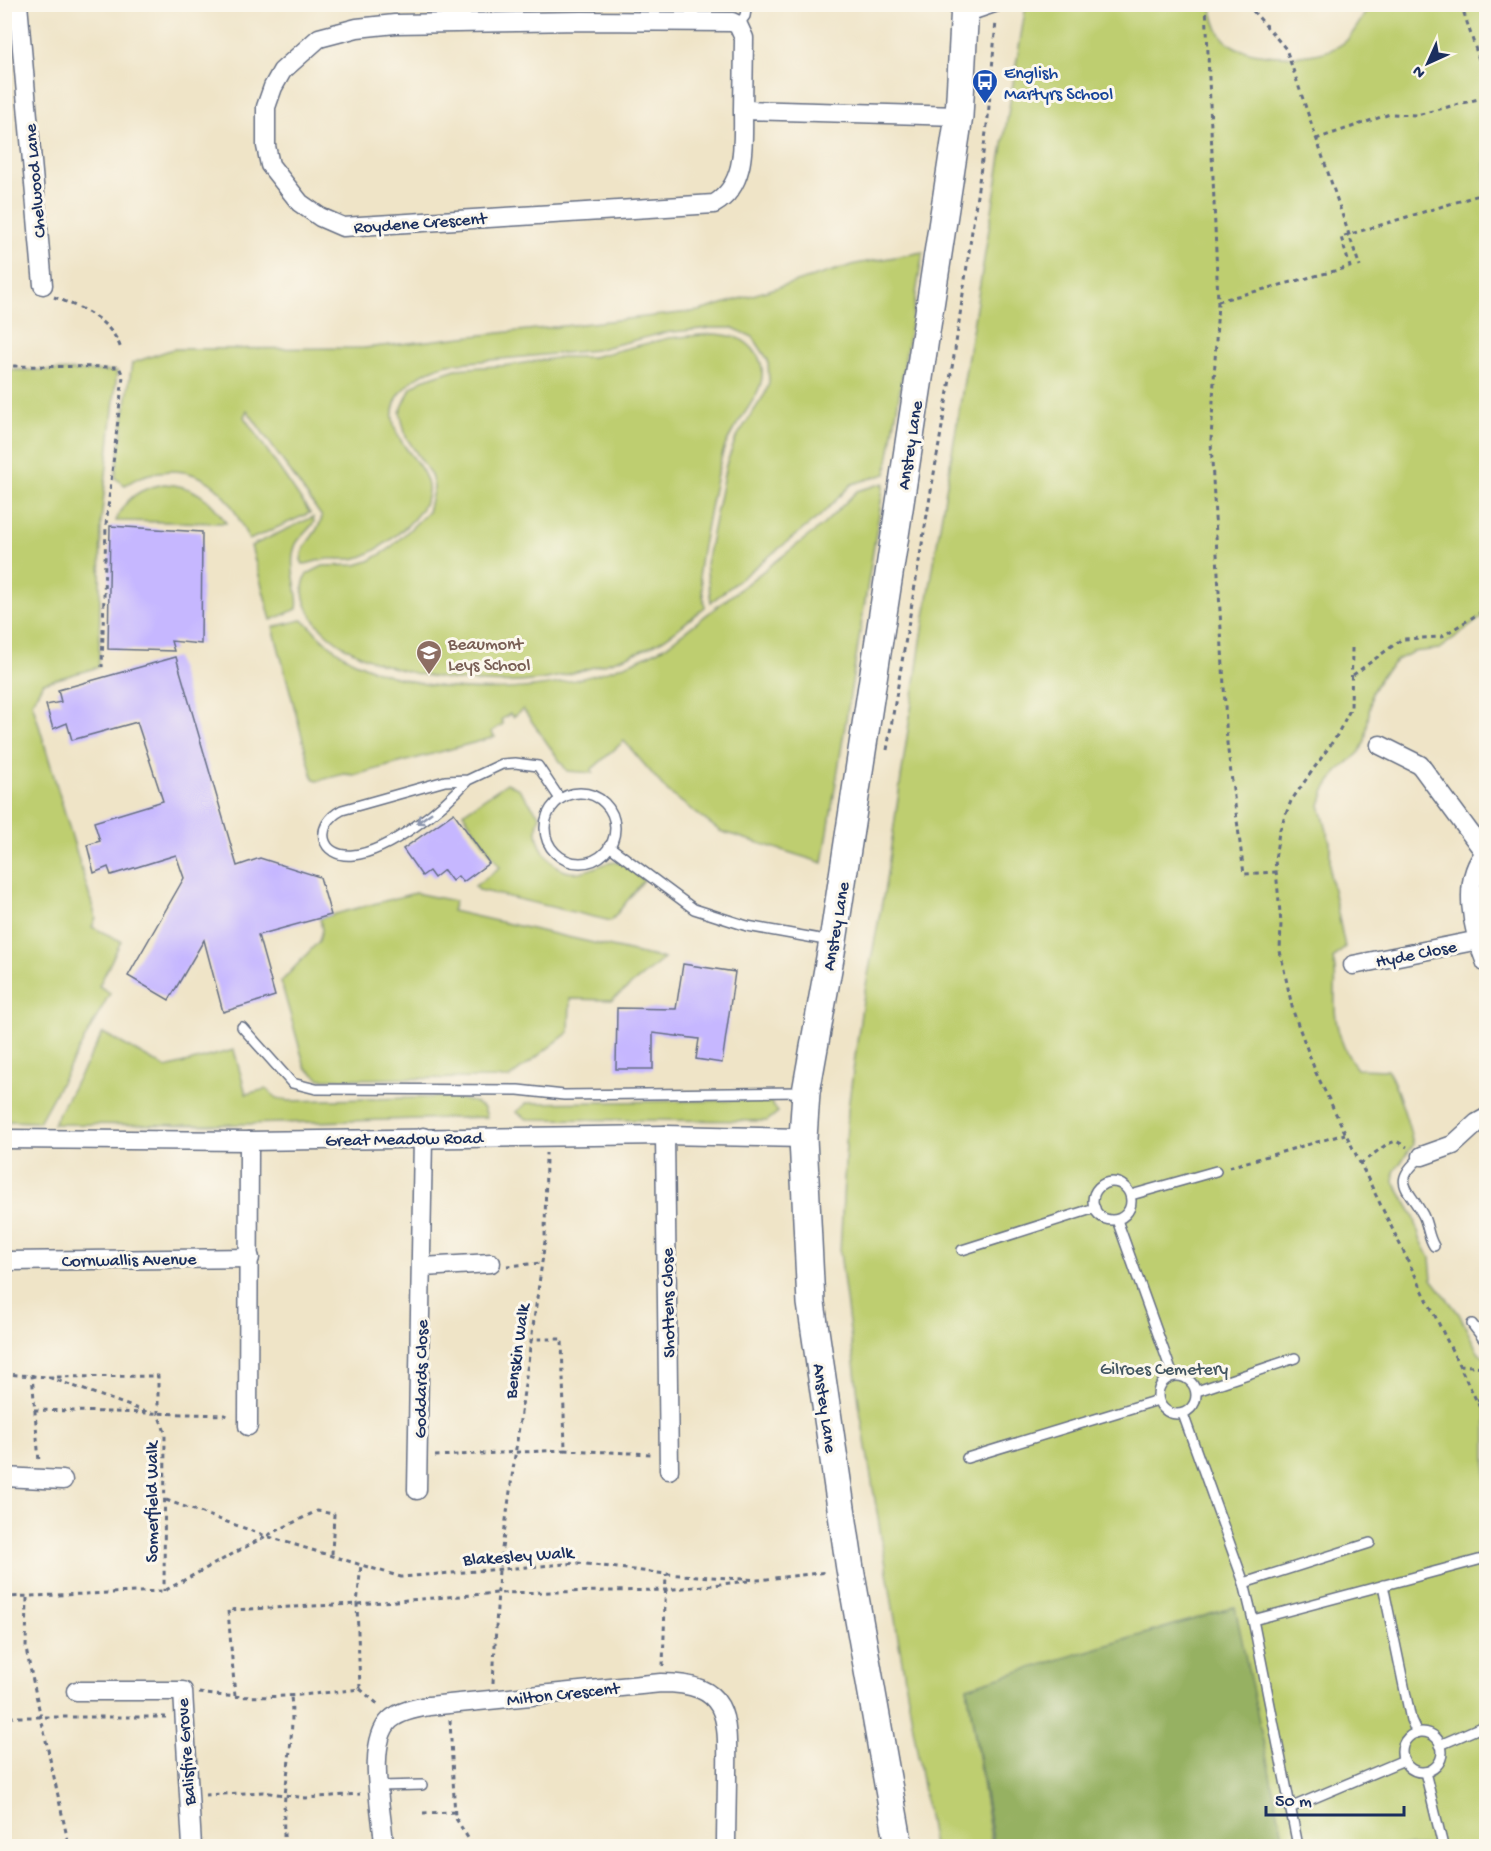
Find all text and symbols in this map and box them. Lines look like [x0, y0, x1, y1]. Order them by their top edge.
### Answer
north arrow [1398, 33, 1458, 93]
text: N [1409, 60, 1430, 82]
place label: English Martyrs School [1004, 64, 1113, 106]
bus stop icon: English Martyrs School [970, 67, 1000, 105]
street label: Chelwood Lane [21, 122, 52, 239]
street label: Roydene Crescent [353, 209, 489, 240]
street label: Anstey Lane [894, 399, 929, 491]
place label: Beaumont Leys School [447, 635, 530, 677]
school or university icon: Beaumont Leys School [414, 638, 444, 676]
one-way arrow [416, 812, 433, 824]
street label: Anstey Lane [819, 880, 856, 973]
street label: Hyde Close [1374, 937, 1460, 974]
street label: Great Meadow Road [325, 1129, 485, 1152]
street label: Shottens Close [658, 1247, 681, 1358]
street label: Cornwallis Avenue [61, 1250, 197, 1273]
street label: Benskin Walk [501, 1301, 536, 1401]
street label: Goddards Close [411, 1319, 434, 1439]
park label: Gilroes Cemetery [1100, 1360, 1228, 1381]
street label: Anstey Lane [807, 1362, 840, 1455]
street label: Somerfield Walk [143, 1440, 164, 1562]
street label: Blakesley Walk [461, 1543, 576, 1572]
street label: Milton Crescent [506, 1679, 622, 1712]
street label: Balisfire Grove [173, 1697, 202, 1807]
scale bar [1266, 1779, 1404, 1817]
text: 50 m [1275, 1792, 1312, 1813]

